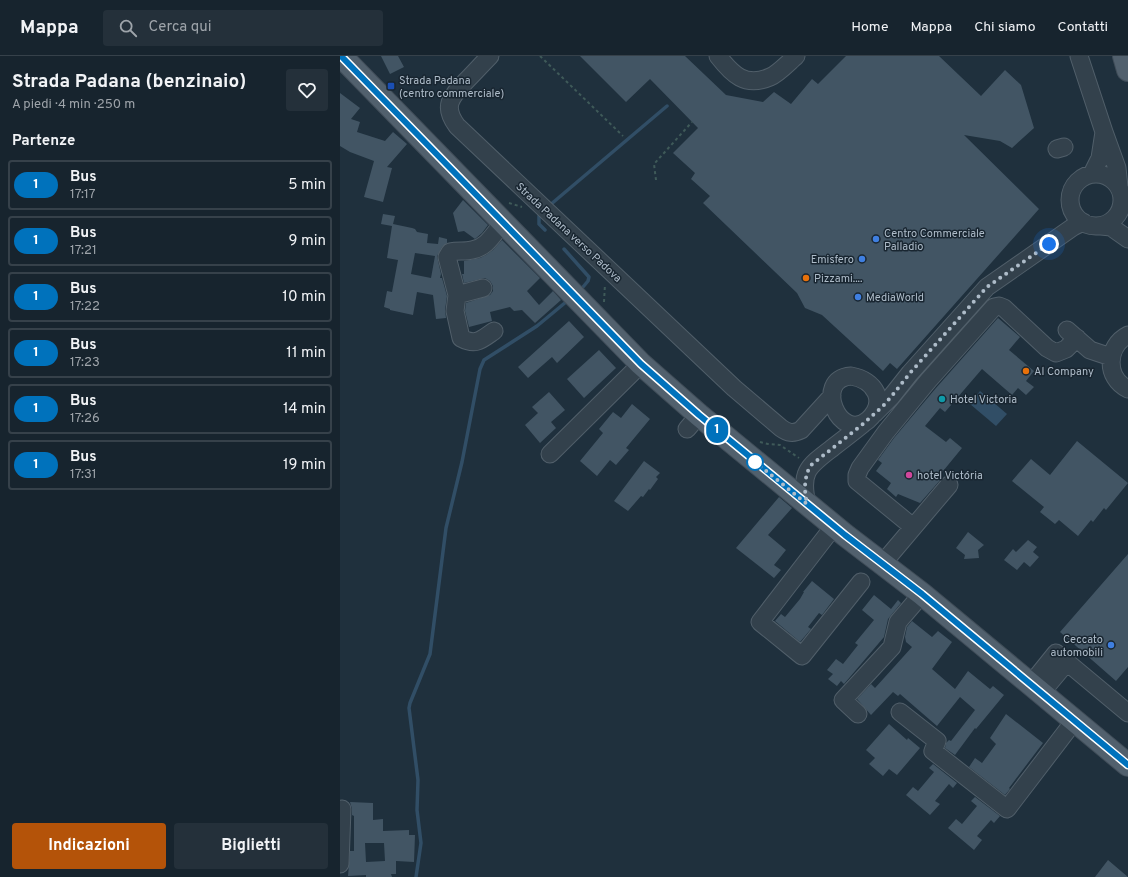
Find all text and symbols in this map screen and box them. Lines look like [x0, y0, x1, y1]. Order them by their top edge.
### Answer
search box [103, 10, 383, 46]
text: Mappa [20, 16, 79, 40]
icon: search [117, 17, 139, 39]
text: Cerca qui [149, 18, 212, 37]
text: Home [851, 19, 888, 36]
text: Mappa [910, 19, 952, 36]
text: Chi siamo [974, 19, 1036, 36]
text: Contatti [1058, 19, 1108, 36]
button: heart [286, 69, 328, 111]
text: Strada Padana (benzinaio) [12, 70, 246, 94]
place label: Strada Padana (centro commerciale) [399, 74, 504, 101]
marker: Strada Padana (centro commerciale) [386, 81, 396, 91]
text: A piedi · 4 min · 250 m [12, 97, 135, 113]
text: Partenze [12, 132, 75, 151]
text: Bus [70, 168, 97, 187]
text: 1 [33, 176, 39, 193]
text: 5 min [288, 176, 326, 195]
street label: Strada Padana verso Padova [512, 180, 624, 286]
text: 17:17 [70, 187, 96, 203]
text: Bus [70, 224, 97, 243]
place label: Centro Commerciale Palladio [884, 227, 985, 254]
text: 1 [33, 232, 39, 249]
text: 9 min [289, 232, 326, 251]
marker: Centro Commerciale Palladio [871, 234, 881, 244]
your location [1039, 234, 1059, 254]
text: 17:21 [70, 243, 97, 259]
place label: Emisfero [811, 253, 854, 267]
marker: Emisfero [857, 254, 867, 264]
place label: Pizzami.... [814, 272, 862, 286]
marker: Pizzami.... [801, 273, 811, 283]
text: Bus [70, 280, 97, 299]
text: 1 [33, 288, 39, 305]
text: 10 min [282, 288, 326, 307]
place label: MediaWorld [866, 291, 924, 305]
marker: MediaWorld [853, 292, 863, 302]
text: 17:22 [70, 299, 100, 315]
text: Bus [70, 336, 97, 355]
text: 1 [33, 344, 39, 361]
text: 11 min [286, 344, 326, 363]
text: 17:23 [70, 355, 100, 371]
place label: Al Company [1034, 365, 1094, 379]
marker: Al Company [1021, 366, 1031, 376]
text: Bus [70, 392, 97, 411]
place label: Hotel Victoria [950, 393, 1017, 407]
marker: Hotel Victoria [937, 394, 947, 404]
text: 1 [33, 400, 39, 417]
text: 14 min [283, 400, 326, 419]
text: 17:26 [70, 411, 100, 427]
line badge: 1 [704, 417, 730, 443]
text: 1 [714, 421, 720, 438]
text: Bus [70, 448, 97, 467]
unlabelled marker [746, 453, 764, 471]
text: 1 [33, 456, 39, 473]
text: 19 min [283, 456, 326, 475]
text: 17:31 [70, 467, 97, 483]
place label: hotel Victória [917, 469, 983, 483]
marker: hotel Victória [904, 470, 914, 480]
place label: Ceccato automobili [1051, 633, 1103, 660]
marker: Ceccato automobili [1106, 640, 1116, 650]
button: Indicazioni [12, 823, 166, 869]
button: Biglietti [174, 823, 328, 869]

